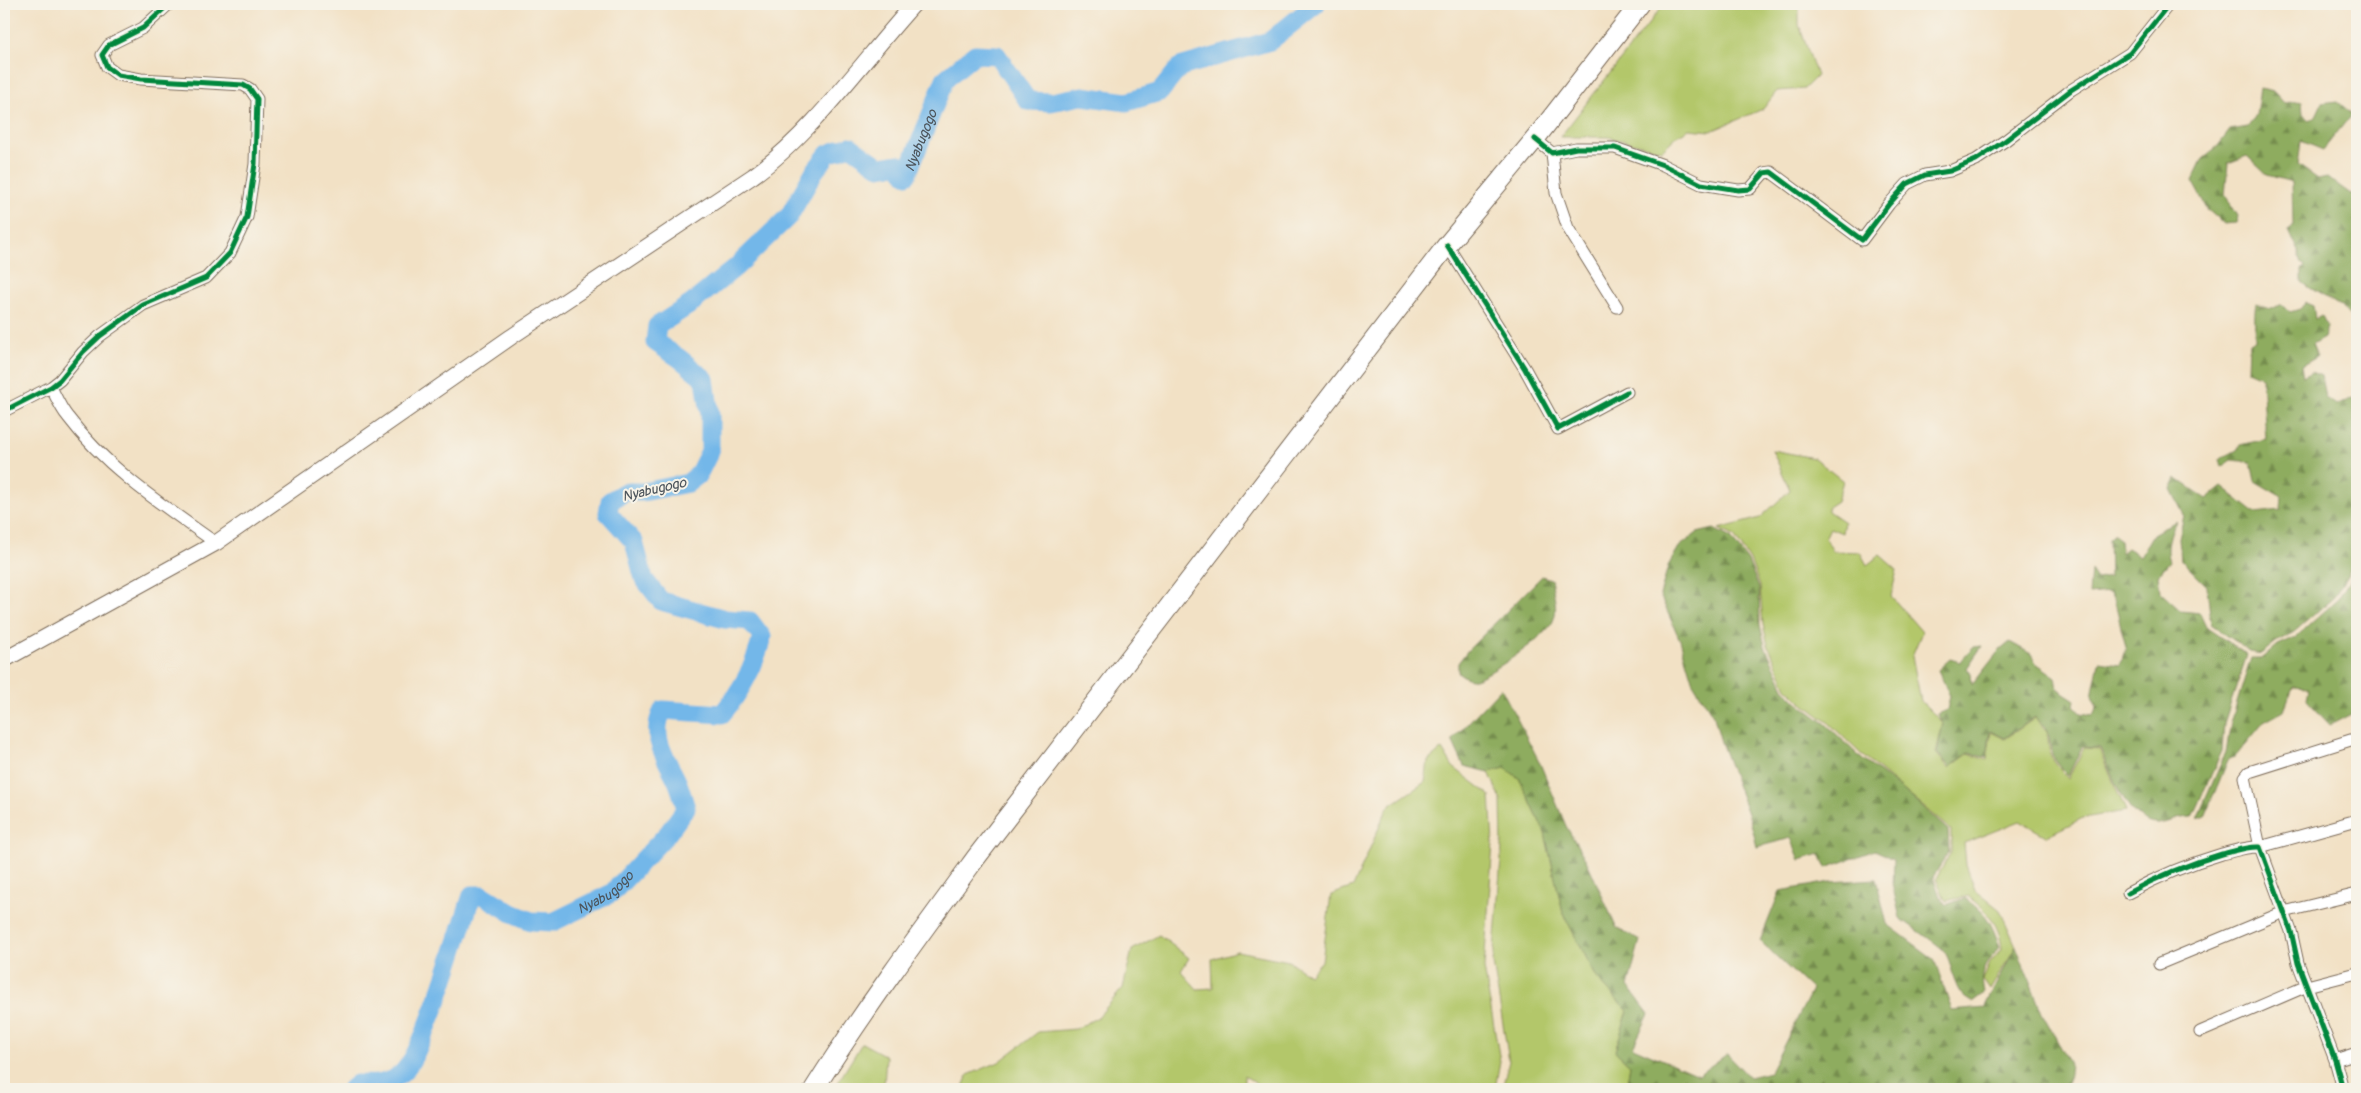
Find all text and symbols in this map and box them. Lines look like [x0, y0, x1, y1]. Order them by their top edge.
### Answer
water label: Nyabugogo [901, 106, 942, 174]
water label: Nyabugogo [621, 474, 689, 505]
water label: Nyabugogo [575, 867, 638, 918]

